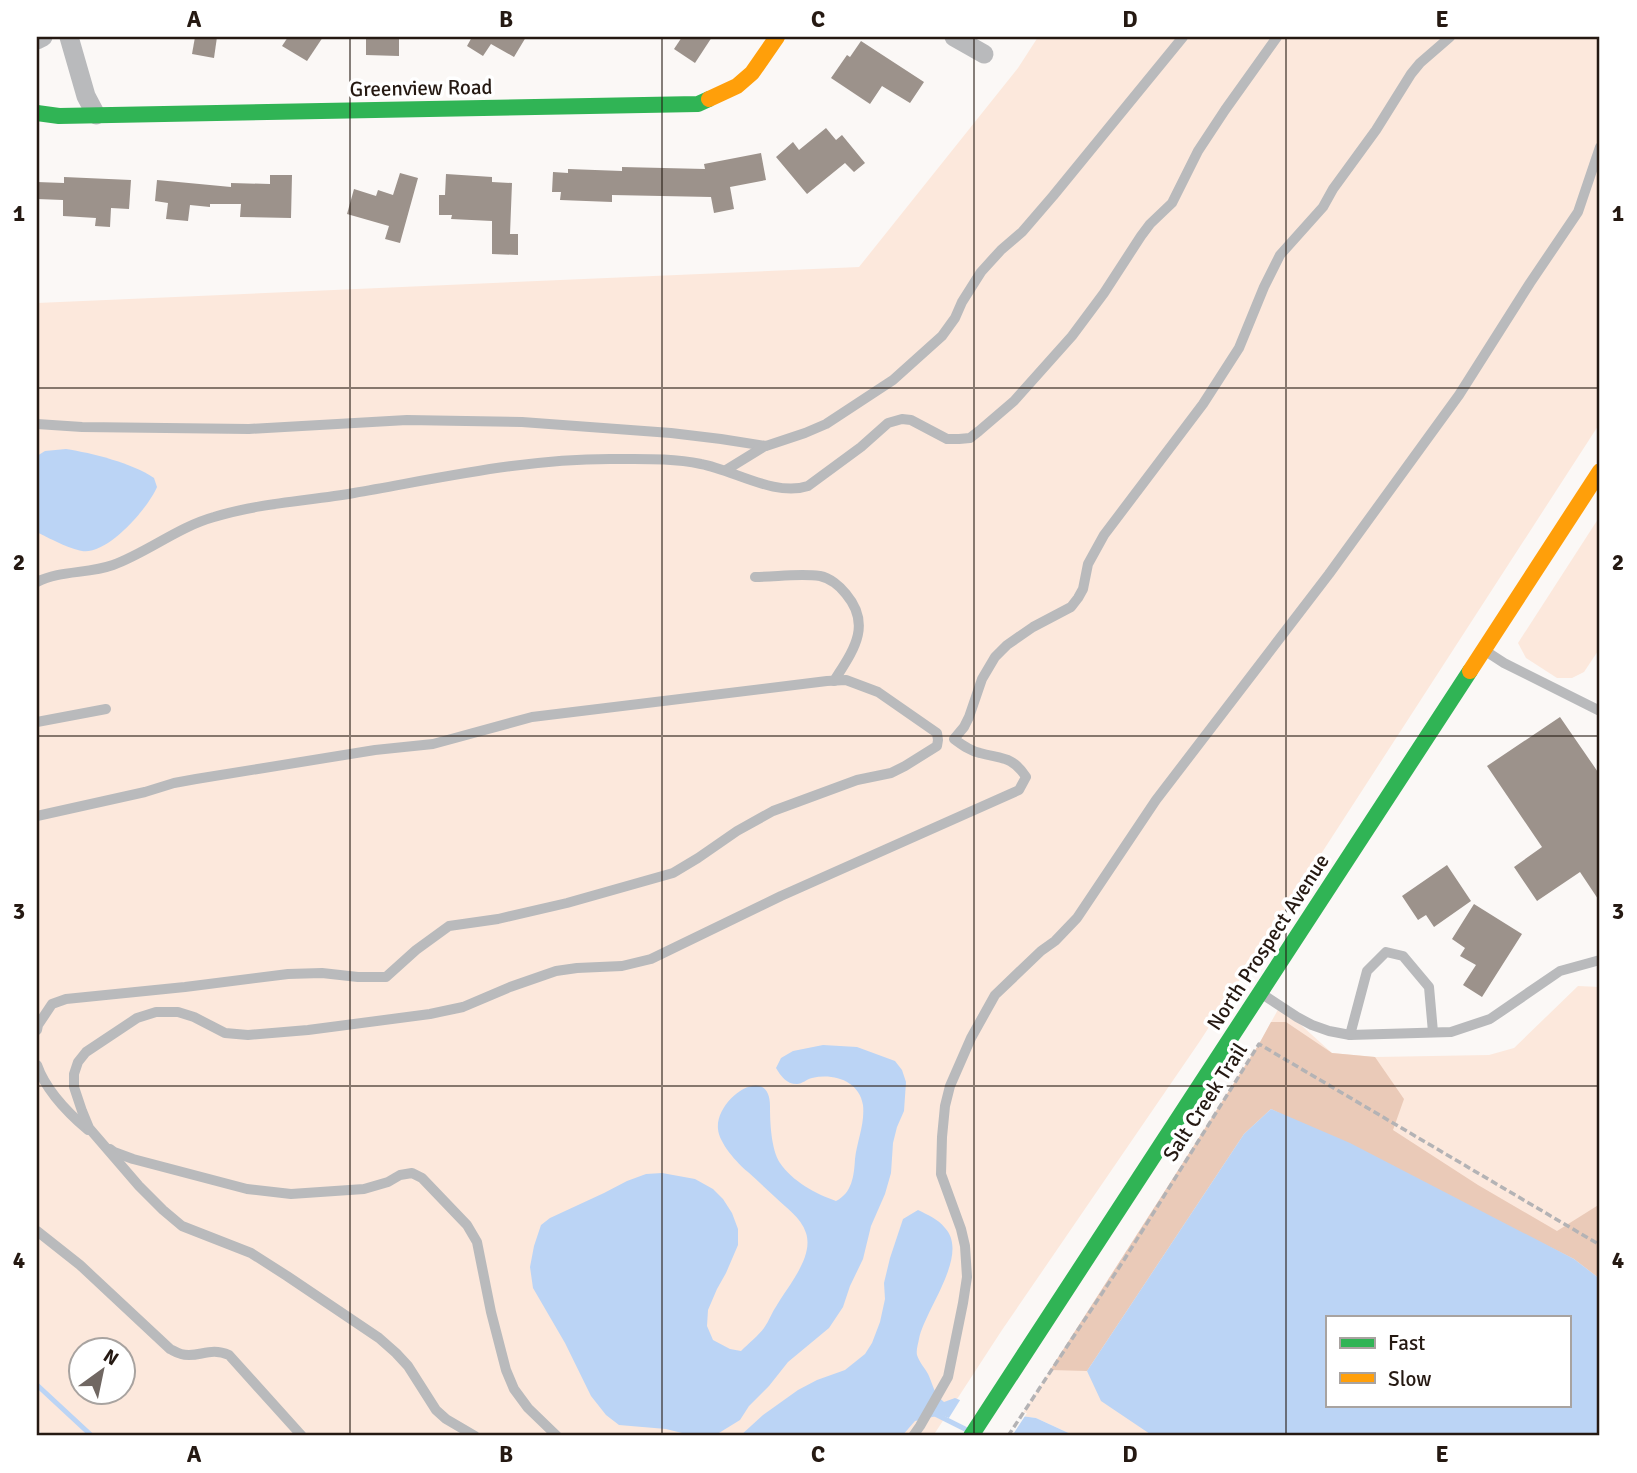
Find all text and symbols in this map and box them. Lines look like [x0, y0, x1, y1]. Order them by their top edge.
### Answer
text: A [187, 5, 202, 34]
text: B [499, 5, 513, 34]
text: C [811, 5, 825, 34]
text: D [1122, 5, 1138, 34]
text: E [1435, 5, 1449, 34]
street label: Greenview Road [349, 74, 493, 102]
text: 1 [13, 199, 25, 228]
text: 1 [1612, 199, 1624, 228]
text: 2 [13, 548, 25, 577]
text: 2 [1612, 548, 1624, 577]
street label: North Prospect Avenue [1201, 849, 1335, 1035]
text: 3 [13, 897, 25, 926]
text: 3 [1612, 897, 1624, 926]
street label: Salt Creek Trail [1157, 1038, 1253, 1166]
text: 4 [13, 1246, 25, 1275]
text: 4 [1612, 1246, 1624, 1275]
legend [1326, 1316, 1570, 1406]
text: Fast [1388, 1330, 1425, 1356]
north arrow [66, 1336, 136, 1406]
text: N [99, 1344, 123, 1371]
text: Slow [1388, 1366, 1432, 1392]
text: A [187, 1440, 202, 1469]
text: B [499, 1440, 513, 1469]
text: C [811, 1440, 825, 1469]
text: D [1122, 1440, 1138, 1469]
text: E [1435, 1440, 1449, 1469]

